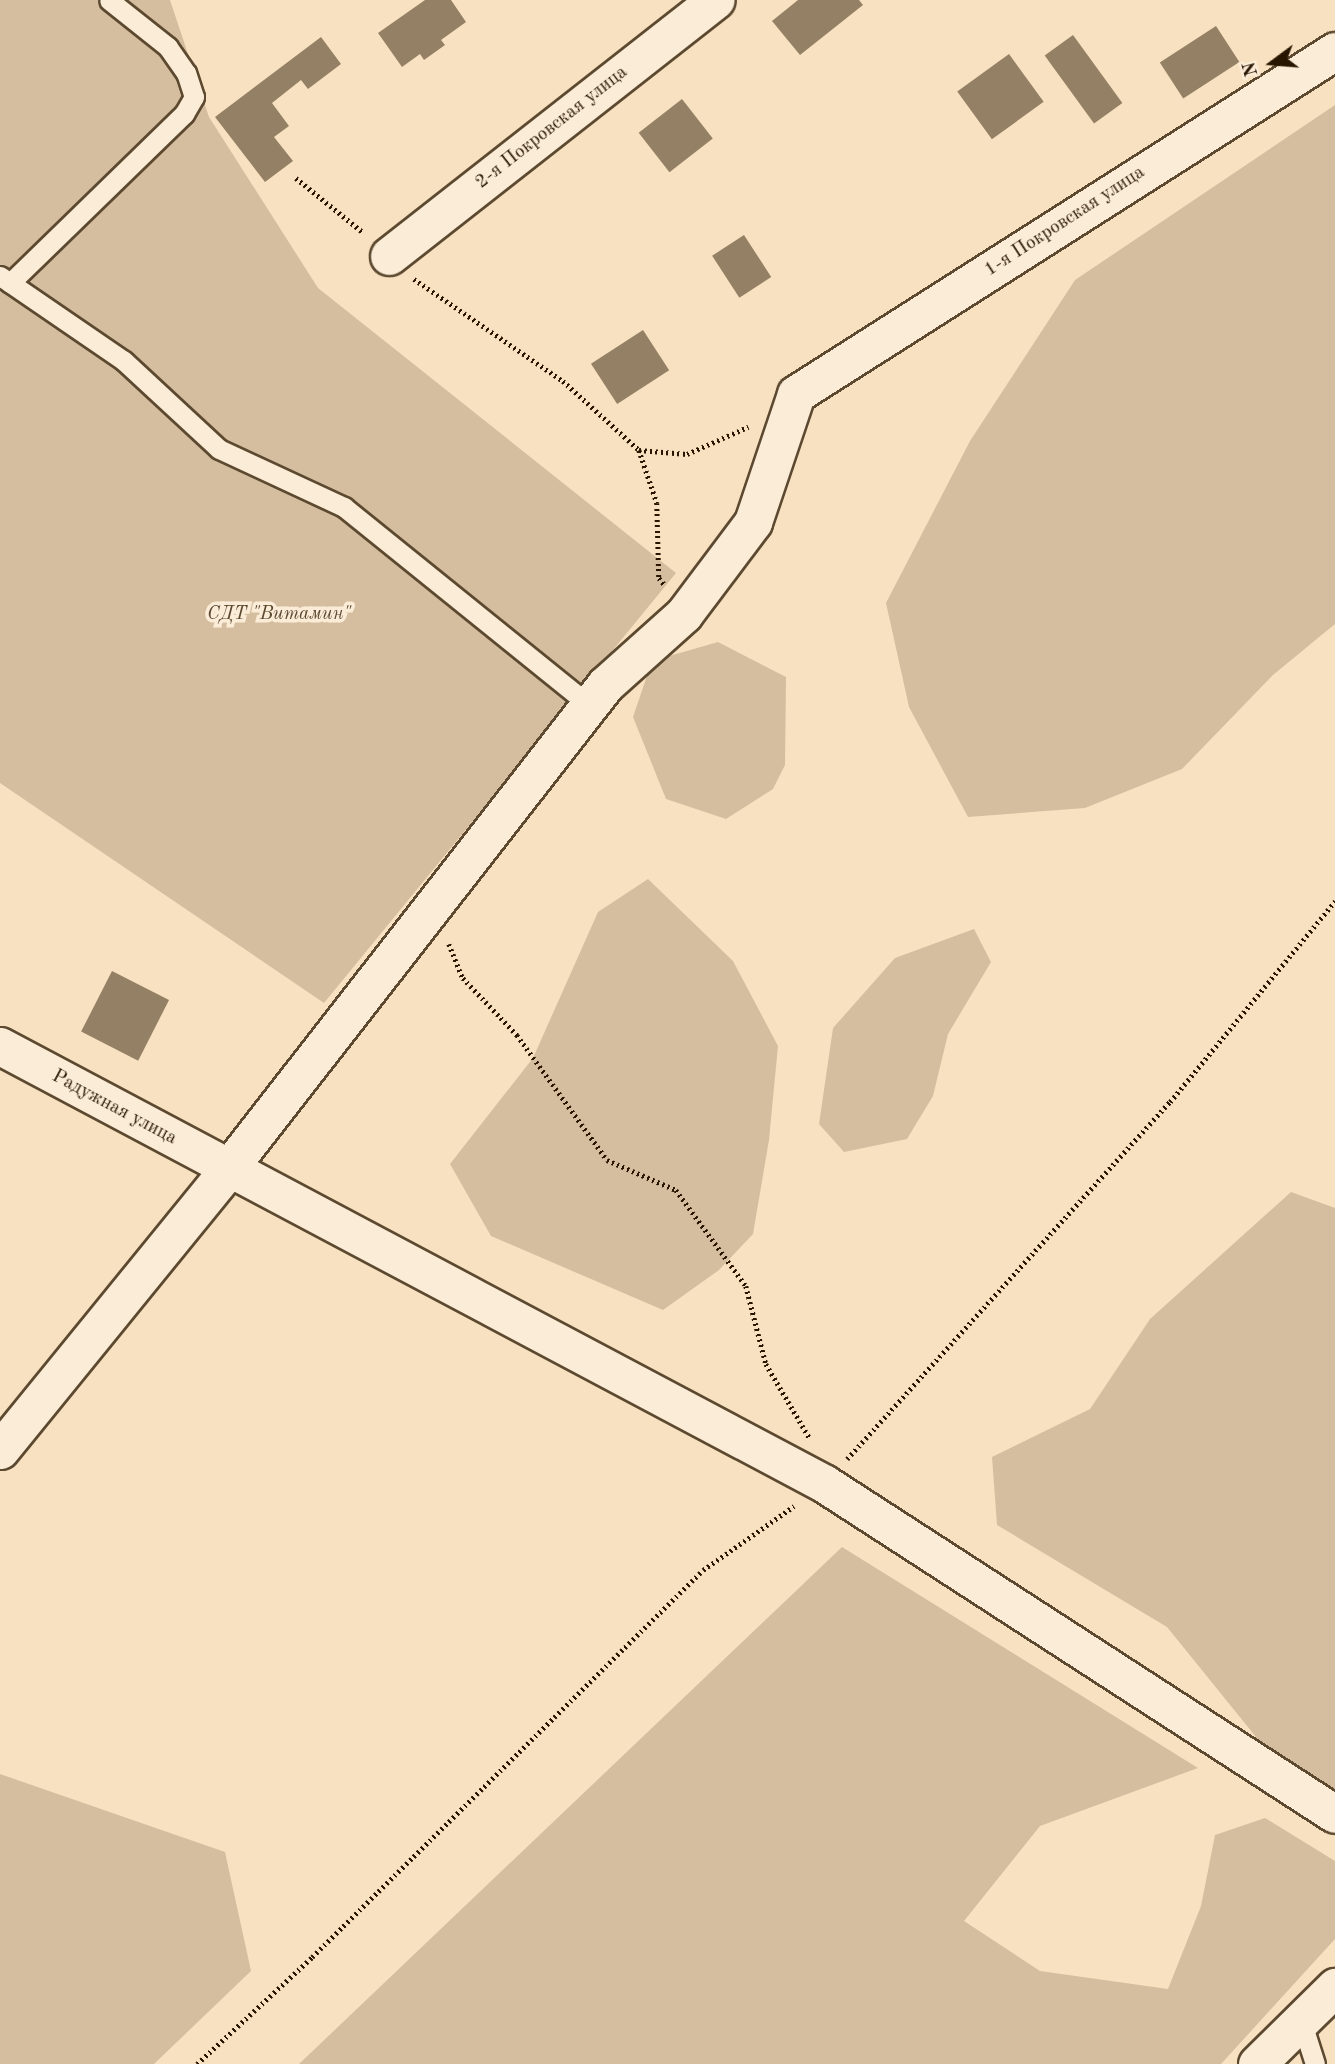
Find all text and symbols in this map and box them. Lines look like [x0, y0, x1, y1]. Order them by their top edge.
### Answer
north arrow [1237, 28, 1307, 98]
text: N [1240, 59, 1262, 79]
street label: 2-я Покровская улица [471, 62, 633, 194]
street label: 1-я Покровская улица [981, 162, 1149, 282]
park label: СДТ "Витамин" [207, 604, 351, 626]
street label: Радужная улица [48, 1065, 180, 1151]

